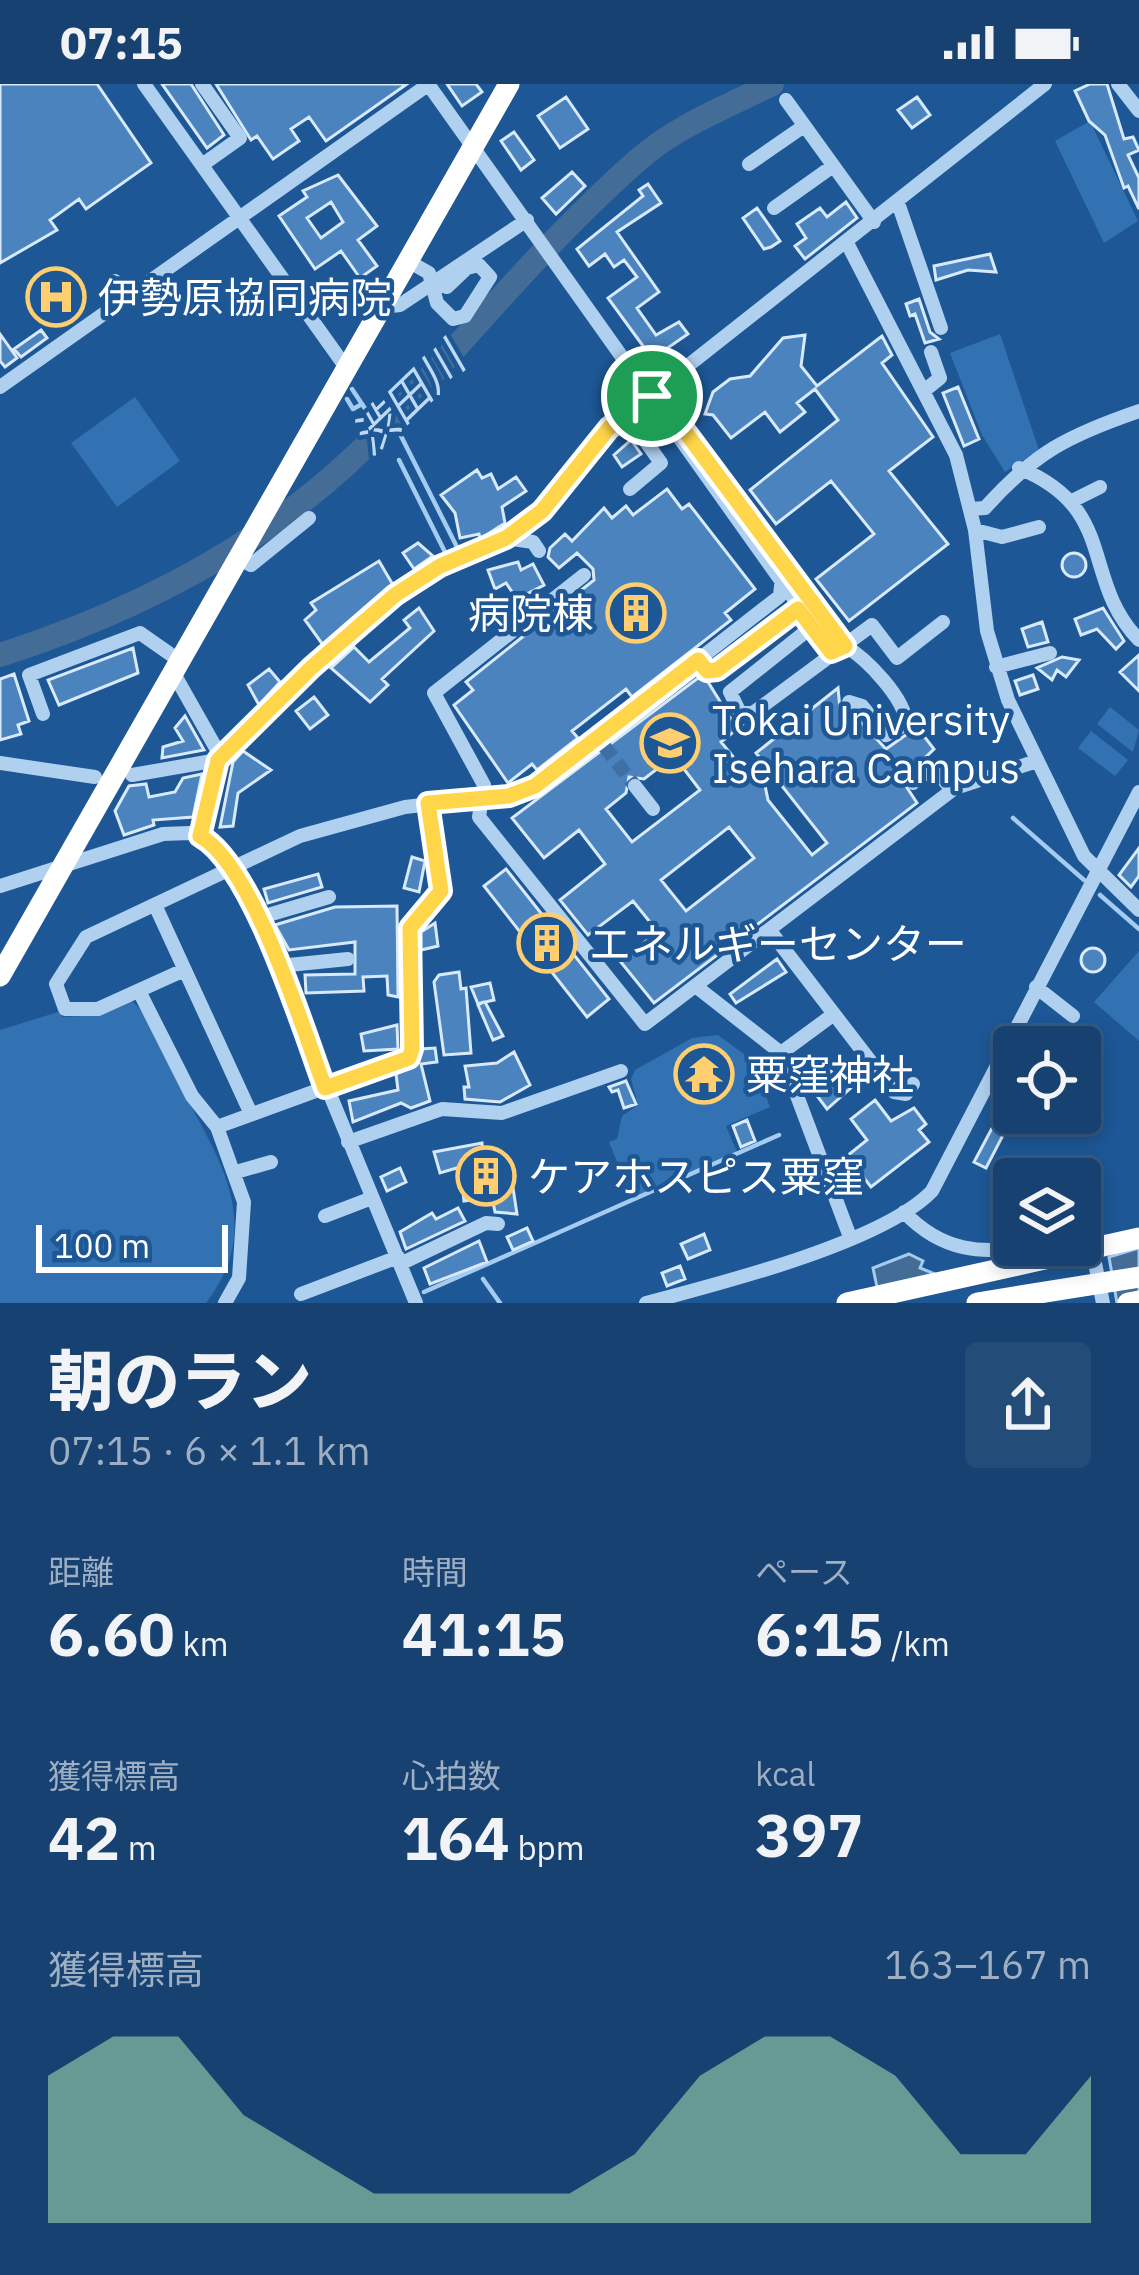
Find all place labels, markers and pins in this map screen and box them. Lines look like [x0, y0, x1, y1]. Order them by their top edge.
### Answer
hospital icon: 伊勢原協同病院 [25, 266, 87, 328]
place label: 伊勢原協同病院 [98, 270, 392, 325]
pin [601, 345, 703, 447]
building icon: 病院棟 [605, 582, 667, 644]
place label: 病院棟 [468, 586, 594, 641]
place label: Tokai University Isehara Campus [712, 692, 1020, 795]
school or university icon: Tokai University Isehara Campus [639, 712, 701, 774]
building icon: エネルギーセンター [516, 912, 578, 974]
place label: エネルギーセンター [589, 916, 967, 971]
temple icon: 粟窪神社 [673, 1043, 735, 1105]
place label: 粟窪神社 [746, 1047, 914, 1102]
building icon: ケアホスピス粟窪 [455, 1145, 517, 1207]
place label: ケアホスピス粟窪 [528, 1149, 864, 1204]

